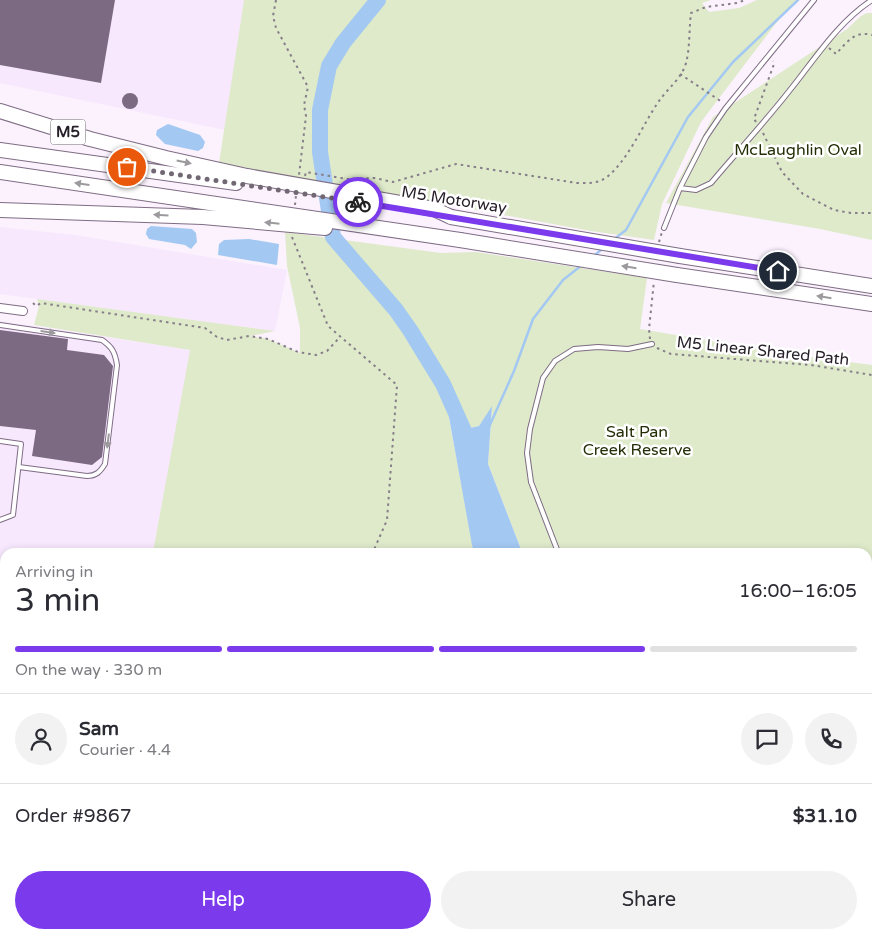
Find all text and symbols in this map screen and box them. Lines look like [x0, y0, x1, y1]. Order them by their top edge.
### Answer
road number: M5 [50, 120, 86, 144]
park label: McLaughlin Oval [734, 140, 862, 160]
pin [106, 146, 148, 188]
icon: bag [113, 153, 141, 181]
one-way arrow [176, 158, 191, 166]
courier [333, 177, 383, 227]
one-way arrow [74, 180, 90, 188]
street label: M5 Motorway [400, 182, 509, 218]
icon: bike [344, 188, 372, 216]
one-way arrow [153, 211, 169, 219]
one-way arrow [264, 218, 280, 226]
pin [757, 250, 799, 292]
icon: home [764, 257, 792, 285]
one-way arrow [621, 263, 637, 271]
one-way arrow [815, 292, 831, 300]
one-way arrow [41, 328, 57, 336]
street label: M5 Linear Shared Path [676, 332, 850, 370]
park label: Salt Pan Creek Reserve [583, 422, 691, 460]
one-way arrow [104, 434, 112, 450]
text: Arriving in [15, 562, 93, 582]
text: 16:00–16:05 [739, 580, 857, 602]
text: 3 min [15, 582, 100, 620]
text: On the way · 330 m [15, 660, 162, 680]
button: person [15, 713, 67, 765]
button: chat [741, 713, 793, 765]
button: phone [805, 713, 857, 765]
text: Sam [79, 718, 119, 740]
text: Courier · 4.4 [79, 740, 171, 760]
text: Order #9867 [15, 805, 132, 827]
text: $31.10 [793, 805, 857, 827]
button: Help [15, 871, 431, 929]
button: Share [441, 871, 857, 929]

